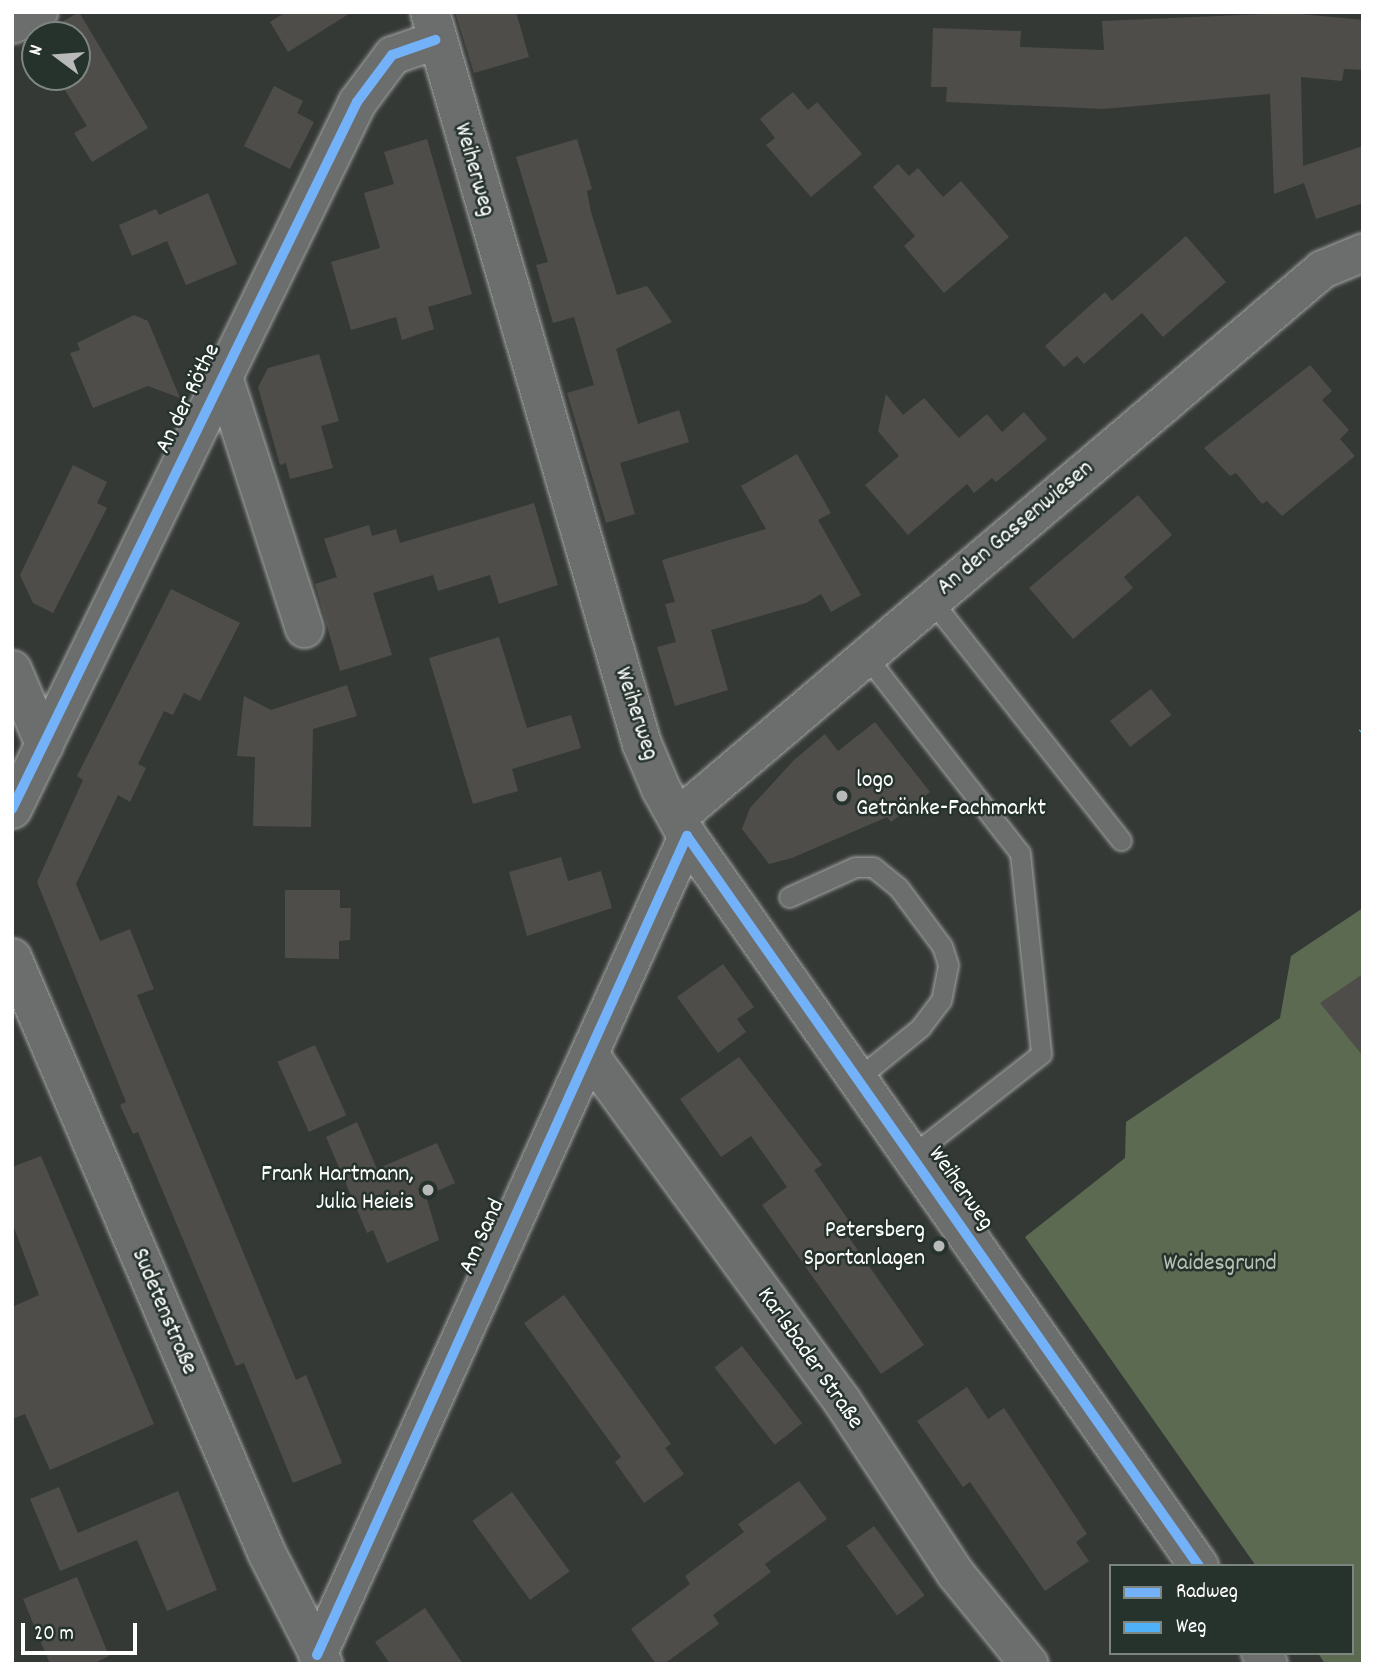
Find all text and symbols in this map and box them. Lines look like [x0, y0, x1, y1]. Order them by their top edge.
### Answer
north arrow [21, 21, 91, 91]
text: N [23, 42, 52, 59]
street label: Weiherweg [446, 120, 500, 220]
street label: An der Röthe [150, 339, 228, 459]
street label: An den Gassenwiesen [932, 455, 1100, 603]
street label: Weiherweg [607, 664, 663, 764]
place label: logo Getränke-Fachmarkt [856, 768, 1046, 824]
marker: logo Getränke-Fachmarkt [834, 788, 850, 804]
street label: Weiherweg [921, 1142, 999, 1236]
place label: Frank Hartmann, Julia Heieis [261, 1162, 414, 1218]
marker: Frank Hartmann, Julia Heieis [420, 1182, 436, 1198]
street label: Am Sand [454, 1195, 512, 1279]
place label: Petersberg Sportanlagen [803, 1218, 925, 1274]
marker: Petersberg Sportanlagen [931, 1238, 947, 1254]
street label: Sudetenstraße [124, 1245, 202, 1379]
park label: Waidesgrund [1163, 1251, 1277, 1279]
street label: Karlsbader Straße [749, 1283, 869, 1435]
legend [1109, 1564, 1354, 1655]
text: Radweg [1176, 1578, 1238, 1608]
scale bar [24, 1610, 140, 1654]
text: Weg [1176, 1613, 1207, 1643]
text: 20 m [34, 1620, 74, 1650]

